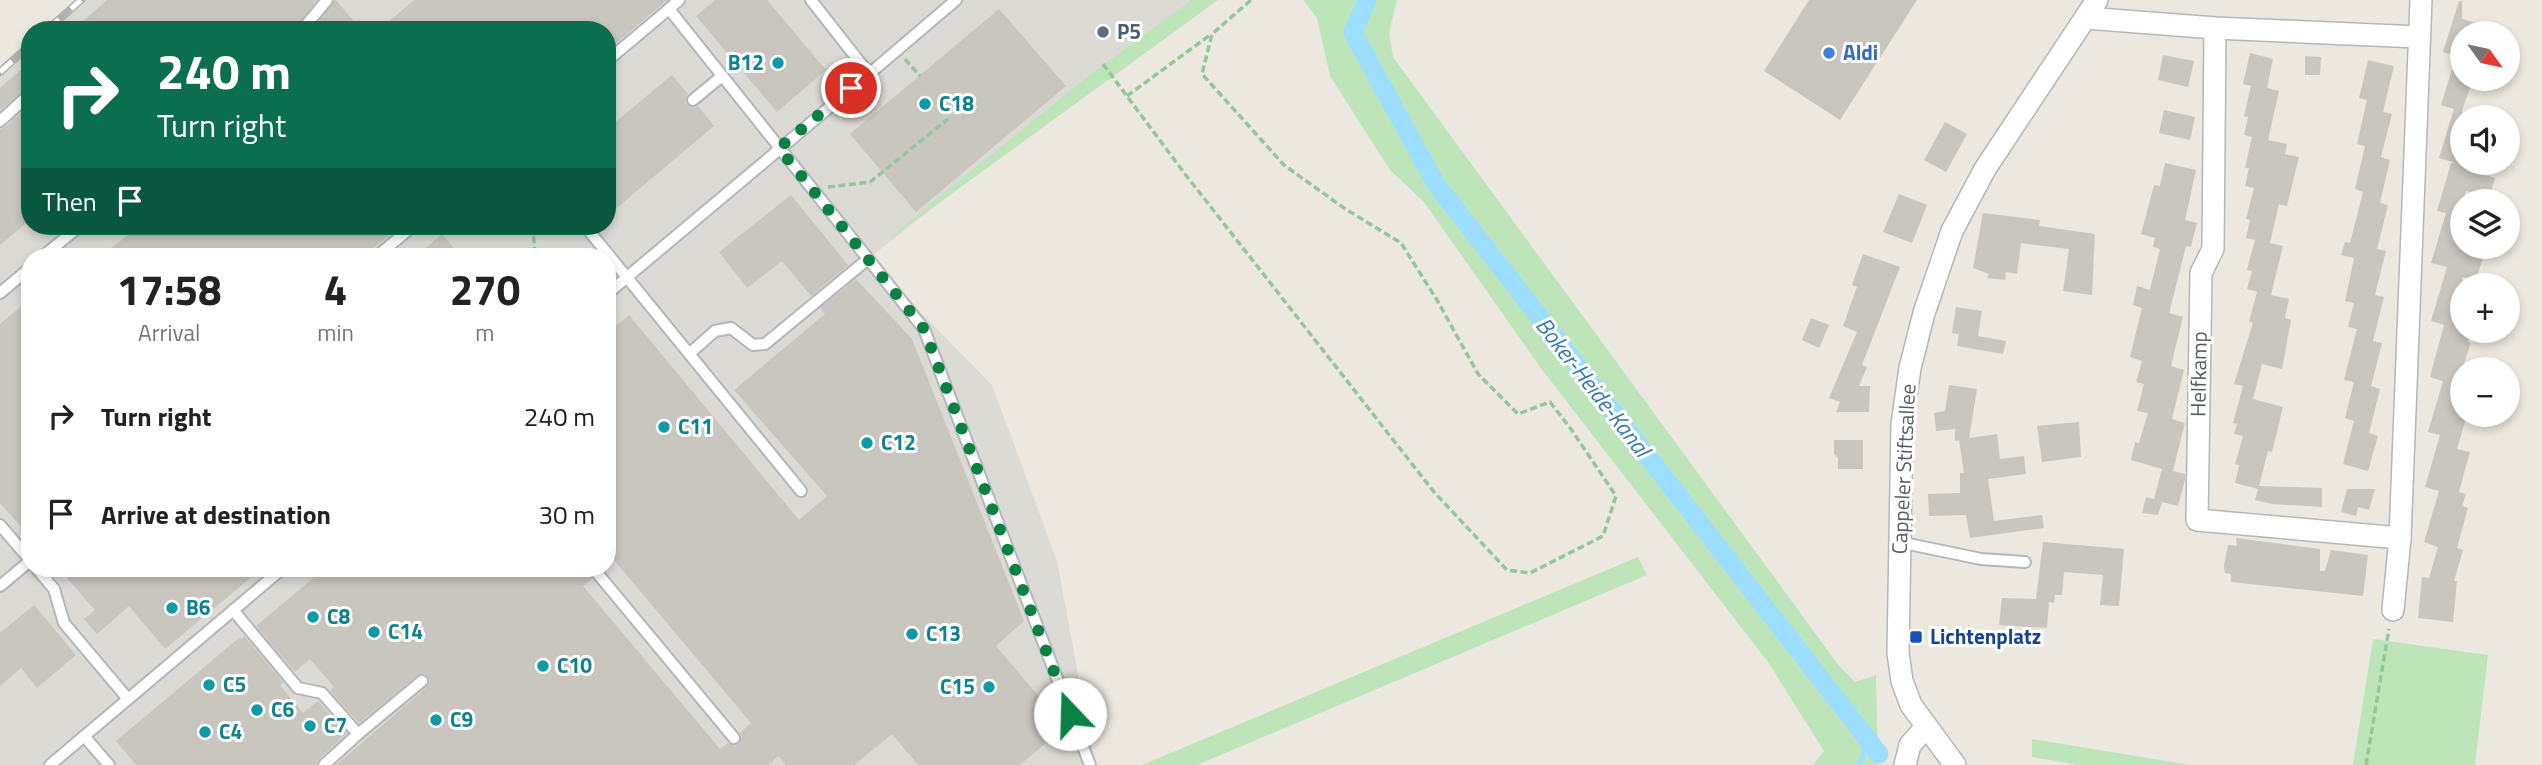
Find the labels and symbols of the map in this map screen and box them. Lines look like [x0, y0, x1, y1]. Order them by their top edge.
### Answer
place label: P5 [1117, 15, 1141, 47]
north arrow [2450, 21, 2520, 91]
marker: P5 [1095, 24, 1111, 40]
place label: Aldi [1843, 36, 1878, 68]
marker: Aldi [1821, 45, 1837, 61]
place label: B12 [728, 46, 764, 78]
marker: B12 [770, 55, 786, 71]
pin [821, 58, 881, 118]
place label: C18 [939, 87, 974, 119]
marker: C18 [917, 96, 933, 112]
water label: Boker-Heide-Kanal [1527, 309, 1661, 467]
street label: Helfkamp [2181, 331, 2215, 417]
street label: Cappeler Stiftsallee [1883, 383, 1923, 555]
place label: C11 [678, 410, 713, 442]
marker: C11 [656, 419, 672, 435]
place label: C12 [881, 426, 916, 458]
marker: C12 [859, 435, 875, 451]
place label: B6 [186, 591, 211, 623]
marker: B6 [164, 600, 180, 616]
place label: C8 [327, 600, 350, 632]
marker: C8 [305, 609, 321, 625]
place label: C14 [388, 615, 423, 647]
place label: C13 [926, 617, 961, 649]
place label: Lichtenplatz [1930, 620, 2041, 652]
marker: C14 [366, 624, 382, 640]
marker: C13 [904, 626, 920, 642]
marker: Lichtenplatz [1908, 629, 1924, 645]
place label: C10 [557, 649, 592, 681]
marker: C10 [535, 658, 551, 674]
place label: C5 [223, 668, 246, 700]
place label: C15 [940, 670, 975, 702]
marker: C5 [201, 677, 217, 693]
position arrow [1033, 677, 1107, 751]
marker: C15 [981, 679, 997, 695]
place label: C6 [271, 693, 294, 725]
marker: C6 [249, 702, 265, 718]
place label: C9 [450, 703, 473, 735]
place label: C7 [324, 709, 347, 741]
marker: C9 [428, 712, 444, 728]
place label: C4 [219, 715, 242, 747]
marker: C7 [302, 718, 318, 734]
marker: C4 [197, 724, 213, 740]

